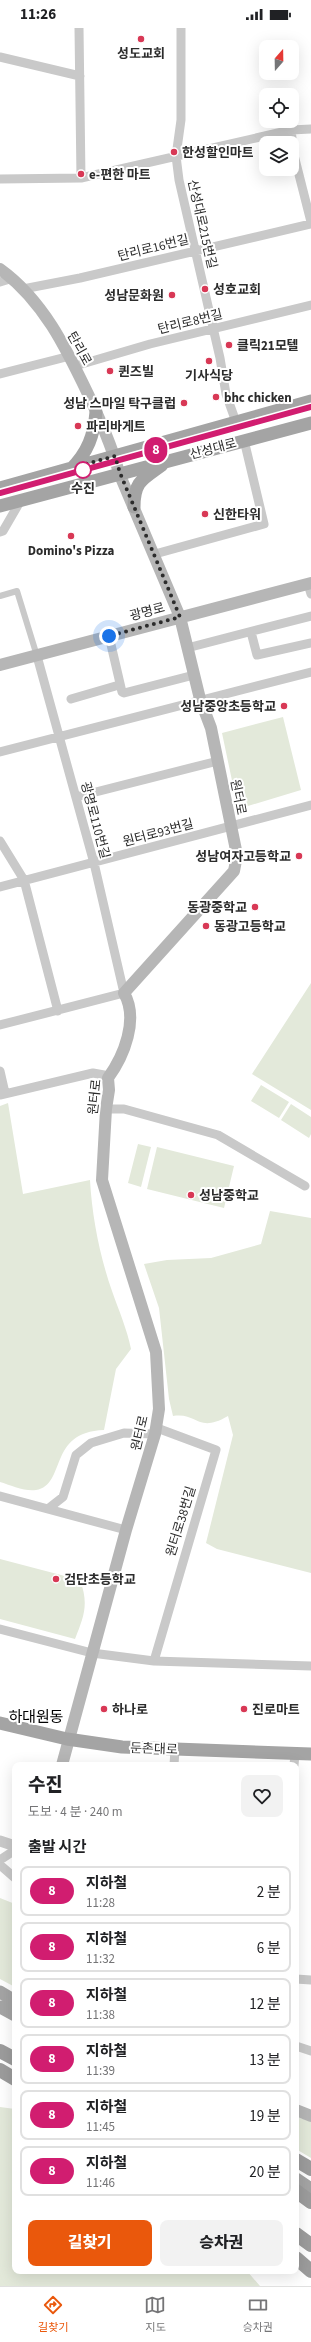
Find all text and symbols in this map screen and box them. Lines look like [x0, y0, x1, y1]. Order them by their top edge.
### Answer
text: 11:26 [20, 4, 56, 25]
marker: 성도교회 [136, 34, 146, 44]
north arrow [259, 40, 299, 80]
map controls [259, 40, 299, 176]
place label: 성도교회 [117, 45, 165, 63]
button: locate [259, 88, 299, 128]
button: layers [259, 136, 299, 176]
place label: 한성할인마트 [182, 144, 254, 162]
marker: 한성할인마트 [169, 147, 179, 157]
place label: e-편한 마트 [89, 166, 151, 184]
marker: e-편한 마트 [76, 169, 86, 179]
street label: 산성대로215번길 [183, 178, 221, 271]
street label: 탄리로16번길 [116, 230, 191, 266]
place label: 성호교회 [213, 281, 261, 299]
marker: 성호교회 [200, 284, 210, 294]
place label: 성남문화원 [104, 287, 164, 305]
marker: 성남문화원 [167, 290, 177, 300]
street label: 탄리로8번길 [156, 305, 225, 339]
street label: 탄리로 [63, 328, 96, 369]
place label: 클릭21모텔 [237, 337, 299, 355]
marker: 클릭21모텔 [224, 340, 234, 350]
marker: 기사식당 [204, 356, 214, 366]
place label: 퀸즈빌 [118, 363, 154, 381]
marker: 퀸즈빌 [105, 366, 115, 376]
place label: 기사식당 [185, 367, 233, 385]
place label: bhc chicken [224, 389, 292, 407]
marker: bhc chicken [211, 392, 221, 402]
place label: 성남 스마일 탁구클럽 [63, 395, 176, 413]
marker: 성남 스마일 탁구클럽 [179, 398, 189, 408]
place label: 파리바게트 [86, 418, 146, 436]
marker: 파리바게트 [73, 421, 83, 431]
street label: 산성대로 [188, 434, 239, 464]
line badge: 8 [143, 437, 169, 463]
text: 8 [152, 440, 160, 460]
marker: 수진 [74, 461, 92, 479]
place label: 수진 [71, 480, 95, 498]
place label: 신한타워 [213, 506, 261, 524]
marker: 신한타워 [200, 509, 210, 519]
marker: Domino's Pizza [66, 531, 76, 541]
place label: Domino's Pizza [28, 542, 114, 560]
street label: 광명로 [128, 599, 167, 625]
your location [99, 626, 119, 646]
place label: 성남중앙초등학교 [180, 698, 276, 716]
marker: 성남중앙초등학교 [279, 701, 289, 711]
street label: 원터로 [226, 778, 250, 817]
street label: 광명로110번길 [76, 780, 114, 861]
street label: 원터로93번길 [121, 815, 196, 851]
place label: 성남여자고등학교 [195, 848, 291, 866]
marker: 성남여자고등학교 [294, 851, 304, 861]
place label: 동광중학교 [187, 899, 247, 917]
marker: 동광중학교 [250, 902, 260, 912]
place label: 동광고등학교 [214, 918, 286, 936]
marker: 동광고등학교 [201, 921, 211, 931]
street label: 원터로 [84, 1078, 106, 1116]
place label: 성남중학교 [199, 1187, 259, 1205]
marker: 성남중학교 [186, 1190, 196, 1200]
street label: 원터로 [127, 1414, 153, 1453]
street label: 원터로38번길 [162, 1484, 200, 1559]
place label: 검단초등학교 [64, 1571, 136, 1589]
marker: 검단초등학교 [51, 1574, 61, 1584]
place label: 하나로 [112, 1701, 148, 1719]
place label: 진로마트 [252, 1701, 300, 1719]
marker: 하나로 [99, 1704, 109, 1714]
marker: 진로마트 [239, 1704, 249, 1714]
district label: 하대원동 [8, 1707, 64, 1728]
street label: 둔촌대로 [130, 1739, 178, 1759]
text: 수진 [28, 1772, 63, 1799]
button: heart [241, 1775, 283, 1817]
text: 도보 · 4 분 · 240 m [28, 1803, 123, 1821]
text: 출발 시간 [28, 1837, 86, 1858]
text: 지하철 [86, 1873, 127, 1894]
text: 8 [48, 1881, 56, 1901]
text: 2 분 [257, 1882, 281, 1903]
text: 11:28 [86, 1894, 115, 1912]
text: 지하철 [86, 1929, 127, 1950]
text: 8 [48, 1937, 56, 1957]
text: 6 분 [257, 1938, 281, 1959]
text: 11:32 [86, 1950, 115, 1968]
text: 지하철 [86, 1985, 127, 2006]
text: 8 [48, 1993, 56, 2013]
text: 12 분 [249, 1994, 281, 2015]
text: 11:38 [86, 2006, 115, 2024]
text: 지하철 [86, 2041, 127, 2062]
text: 8 [48, 2049, 56, 2069]
text: 13 분 [249, 2050, 281, 2071]
text: 11:39 [86, 2062, 115, 2080]
text: 지하철 [86, 2097, 127, 2118]
text: 8 [48, 2105, 56, 2125]
text: 19 분 [249, 2106, 281, 2127]
text: 11:45 [86, 2118, 115, 2136]
text: 지하철 [86, 2153, 127, 2174]
text: 8 [48, 2161, 56, 2181]
text: 20 분 [249, 2162, 281, 2183]
text: 11:46 [86, 2174, 115, 2192]
button: 길찾기 [28, 2220, 152, 2266]
button: 승차권 [160, 2220, 283, 2266]
tab: 길찾기 [38, 2294, 68, 2335]
tab: 지도 [144, 2294, 166, 2335]
tab: 승차권 [243, 2294, 273, 2335]

